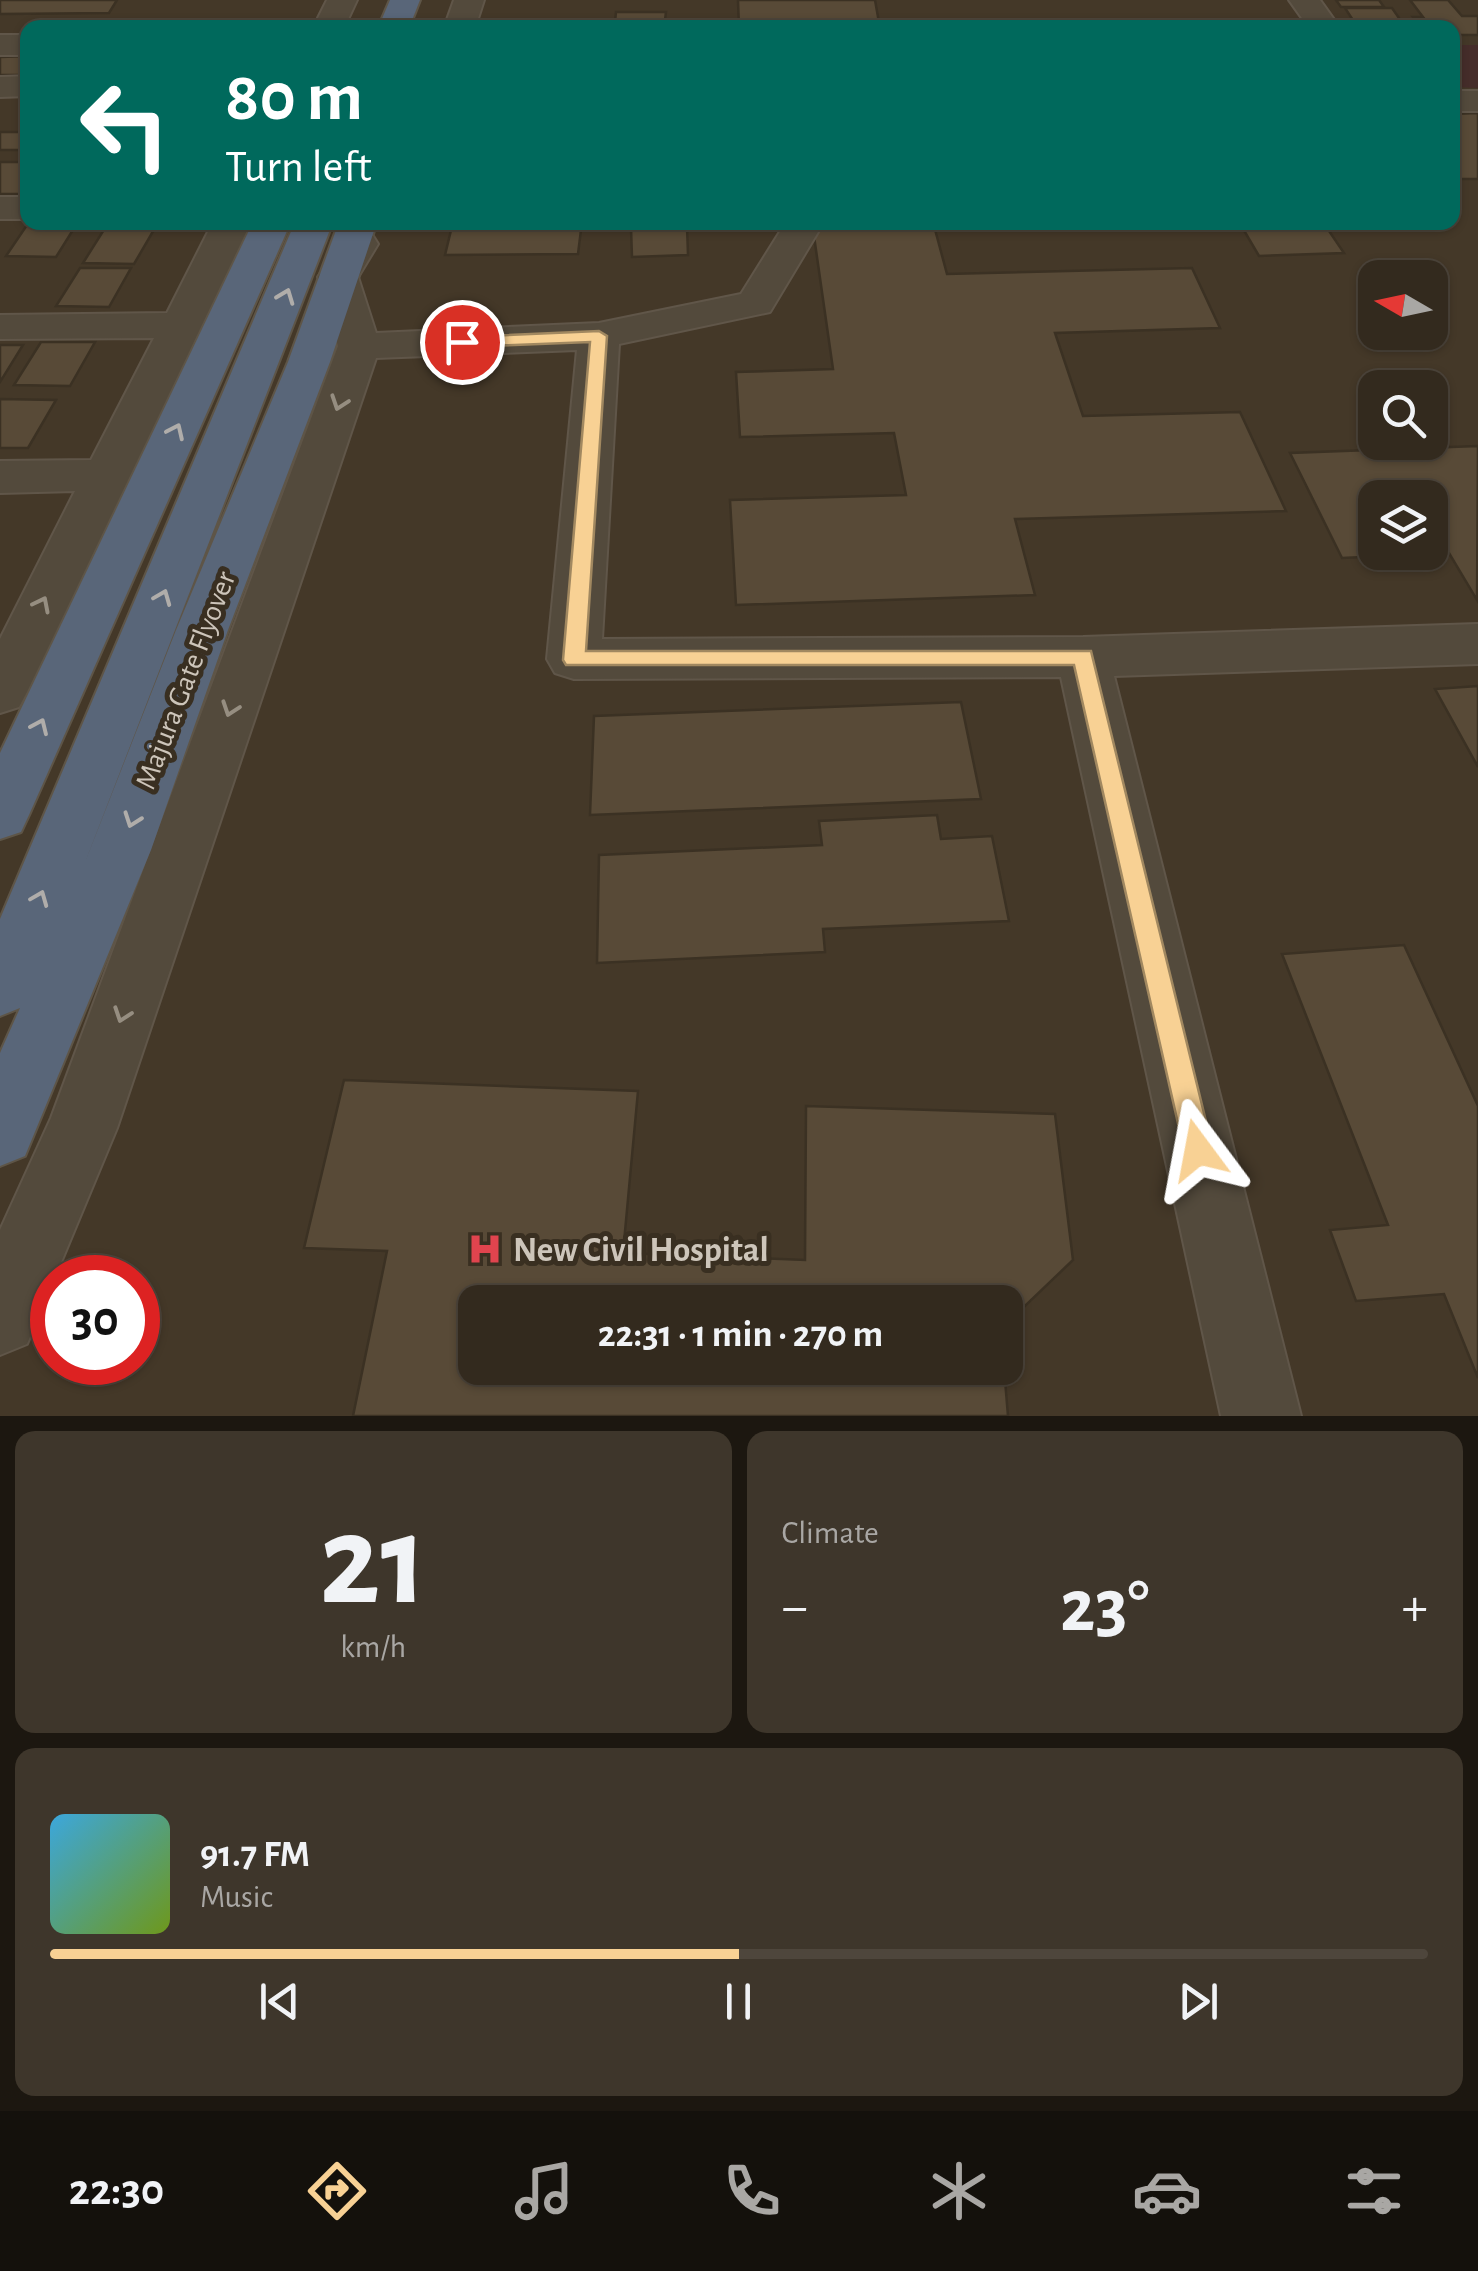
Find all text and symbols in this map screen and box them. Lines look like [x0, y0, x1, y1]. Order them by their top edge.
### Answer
icon: left [60, 60, 190, 190]
text: 80 m [225, 63, 363, 133]
text: Turn left [225, 145, 372, 190]
north arrow [1358, 260, 1448, 350]
map controls [1358, 260, 1448, 570]
one-way arrow [274, 288, 294, 305]
pin [420, 300, 505, 385]
icon: arrive [435, 315, 490, 370]
button: search [1358, 370, 1448, 460]
one-way arrow [330, 393, 351, 410]
one-way arrow [164, 423, 184, 441]
button: layers [1358, 480, 1448, 570]
street label: Majura Gate Flyover [131, 567, 241, 793]
one-way arrow [152, 589, 172, 607]
one-way arrow [30, 596, 49, 614]
one-way arrow [222, 699, 242, 716]
one-way arrow [28, 718, 48, 736]
one-way arrow [123, 811, 144, 828]
one-way arrow [29, 890, 49, 907]
one-way arrow [113, 1006, 134, 1023]
position arrow [1146, 1098, 1250, 1202]
hospital icon: New Civil Hospital [466, 1230, 504, 1268]
place label: New Civil Hospital [513, 1233, 769, 1268]
speed limit sign: 30 [30, 1255, 160, 1385]
text: 22:31 · 1 min · 270 m [598, 1316, 883, 1354]
text: 21 [319, 1498, 427, 1628]
text: Climate [782, 1517, 879, 1549]
text: 23° [1060, 1570, 1150, 1645]
text: − [782, 1580, 808, 1635]
text: + [1402, 1580, 1428, 1635]
text: km/h [340, 1631, 406, 1663]
text: 91.7 FM [200, 1836, 310, 1874]
text: Music [200, 1881, 273, 1913]
icon: previous [252, 1974, 307, 2029]
icon: pause [711, 1974, 766, 2029]
icon: next [1171, 1974, 1226, 2029]
icon: directions [302, 2156, 372, 2226]
icon: music [509, 2156, 579, 2226]
icon: phone [717, 2156, 787, 2226]
icon: climate [924, 2156, 994, 2226]
icon: car [1132, 2156, 1202, 2226]
icon: filters [1339, 2156, 1409, 2226]
text: 22:30 [69, 2168, 164, 2213]

